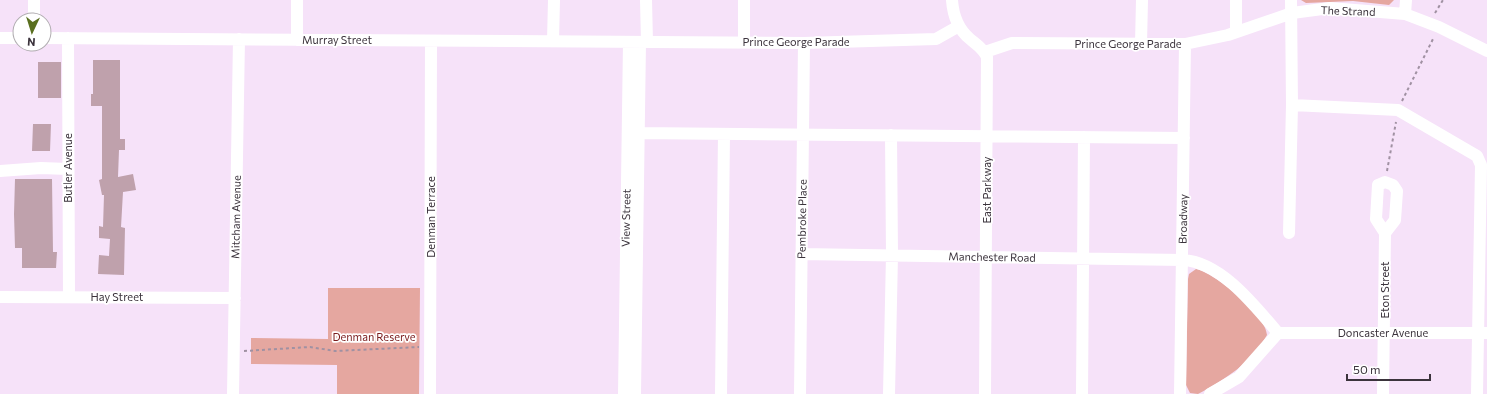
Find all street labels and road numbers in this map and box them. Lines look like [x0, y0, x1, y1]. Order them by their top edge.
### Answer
street label: The Strand [1320, 3, 1376, 18]
street label: Murray Street [302, 33, 372, 46]
street label: Prince George Parade [742, 35, 850, 48]
street label: Prince George Parade [1074, 37, 1182, 50]
street label: Butler Avenue [61, 133, 74, 203]
street label: East Parkway [980, 156, 993, 223]
street label: Mitcham Avenue [228, 175, 243, 259]
street label: Denman Terrace [424, 176, 437, 258]
street label: Pembroke Place [794, 179, 809, 259]
street label: View Street [618, 188, 633, 247]
street label: Broadway [1176, 194, 1189, 244]
street label: Manchester Road [948, 249, 1036, 264]
street label: Eton Street [1378, 261, 1391, 318]
street label: Hay Street [91, 290, 144, 303]
street label: Doncaster Avenue [1338, 326, 1428, 339]

